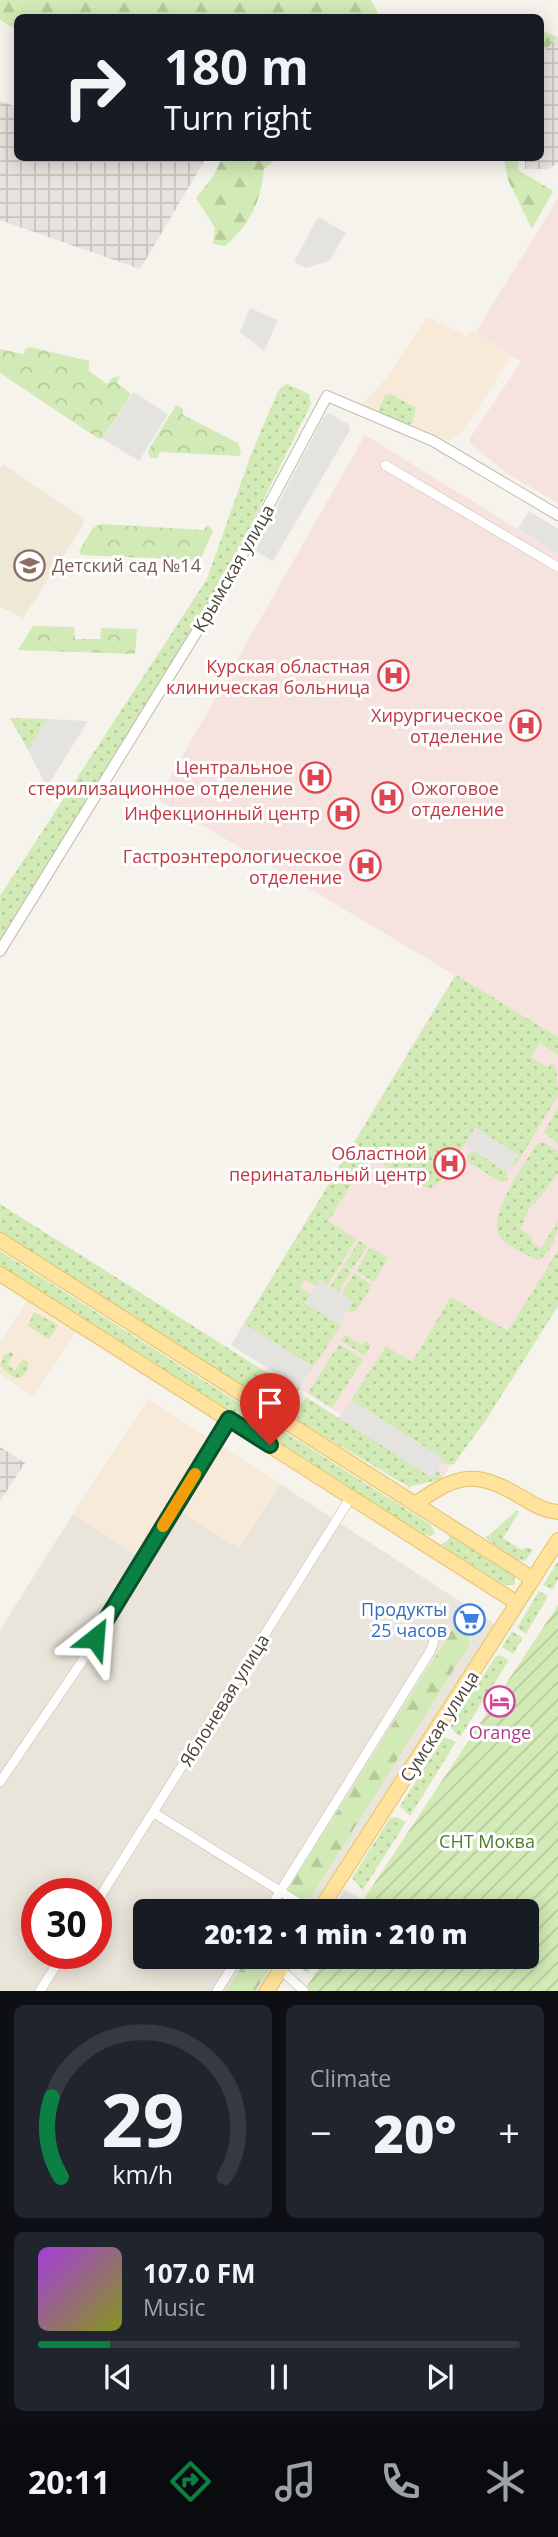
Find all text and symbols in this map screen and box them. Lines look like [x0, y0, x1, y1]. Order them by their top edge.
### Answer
text: 180 m [164, 33, 309, 99]
icon: right [49, 42, 140, 133]
text: Turn right [164, 96, 312, 139]
street label: Крымская улица [187, 500, 279, 636]
school or university icon: Детский сад №14 [12, 548, 46, 582]
place label: Детский сад №14 [52, 553, 201, 577]
place label: Курская областная клиническая больница [166, 654, 370, 699]
hospital icon: Курская областная клиническая больница [376, 659, 410, 693]
place label: Хирургическое отделение [371, 703, 503, 748]
hospital icon: Хирургическое отделение [509, 708, 543, 742]
place label: Центральное стерилизационное отделение [28, 755, 293, 800]
hospital icon: Центральное стерилизационное отделение [299, 760, 333, 794]
place label: Ожоговое отделение [411, 776, 504, 821]
hospital icon: Ожоговое отделение [371, 781, 405, 815]
hospital icon: Инфекционный центр [326, 796, 360, 830]
place label: Инфекционный центр [124, 801, 320, 825]
place label: Гастроэнтерологическое отделение [123, 844, 342, 889]
hospital icon: Гастроэнтерологическое отделение [348, 849, 382, 883]
place label: Областной перинатальный центр [229, 1141, 427, 1186]
hospital icon: Областной перинатальный центр [433, 1146, 467, 1180]
pin [240, 1373, 300, 1445]
icon: arrive [251, 1384, 289, 1422]
place label: Продукты 25 часов [361, 1597, 447, 1642]
position arrow [58, 1601, 132, 1675]
supermarket icon: Продукты 25 часов [453, 1602, 487, 1636]
street label: Яблоневая улица [174, 1629, 274, 1771]
street label: Сумская улица [394, 1666, 484, 1786]
hotel icon: Orange [483, 1685, 517, 1719]
place label: Orange [469, 1720, 531, 1744]
park label: СНТ Моква [439, 1829, 535, 1853]
speed limit sign: 30 [21, 1878, 112, 1969]
text: 20:12 · 1 min · 210 m [205, 1916, 467, 1952]
text: Climate [310, 2062, 391, 2094]
text: 29 [101, 2070, 185, 2169]
text: 20° [374, 2097, 456, 2168]
text: − [310, 2106, 332, 2158]
text: + [498, 2106, 520, 2158]
text: km/h [113, 2157, 173, 2191]
text: 107.0 FM [143, 2255, 255, 2291]
text: Music [143, 2291, 206, 2323]
icon: previous [99, 2358, 137, 2396]
icon: pause [260, 2358, 298, 2396]
icon: next [421, 2358, 459, 2396]
icon: directions [166, 2457, 215, 2506]
icon: music [271, 2457, 320, 2506]
icon: phone [376, 2457, 425, 2506]
icon: climate [481, 2457, 530, 2506]
text: 20:11 [28, 2460, 110, 2503]

